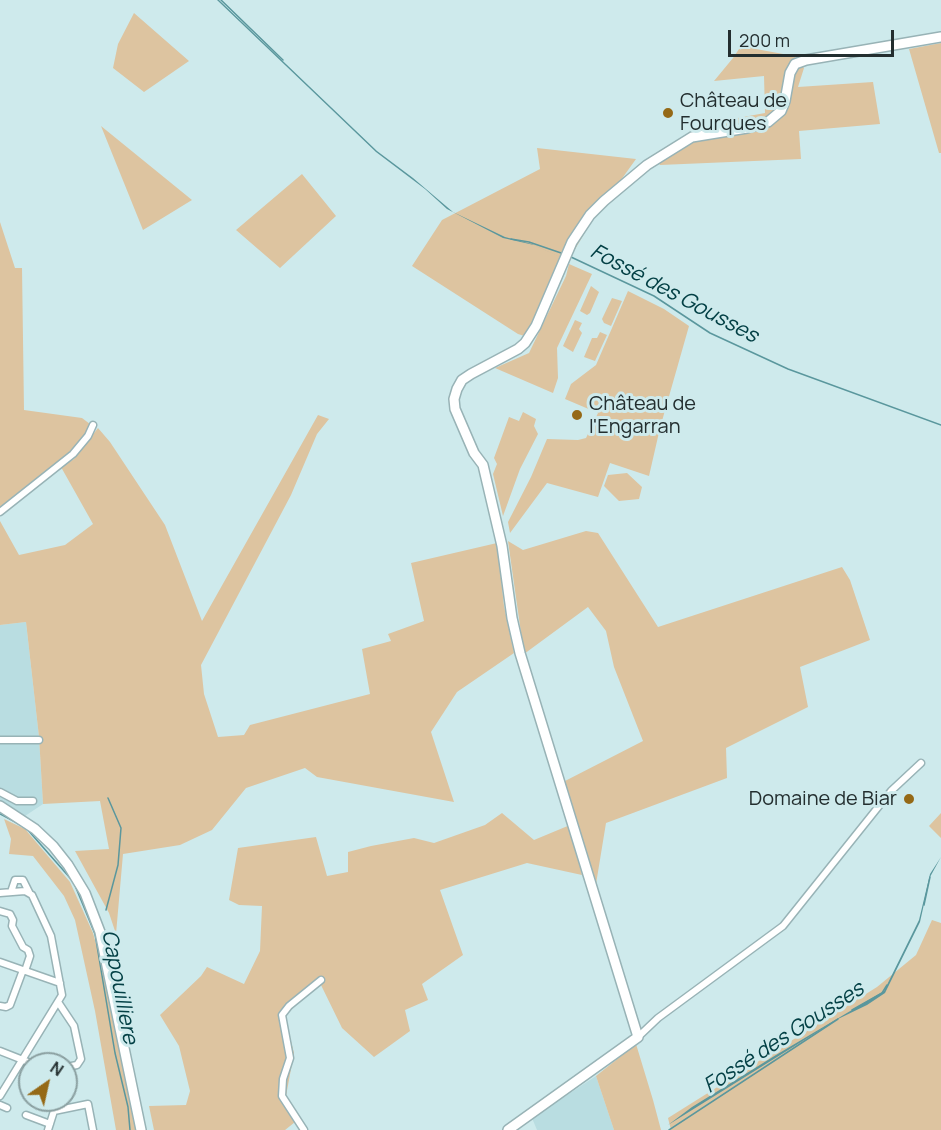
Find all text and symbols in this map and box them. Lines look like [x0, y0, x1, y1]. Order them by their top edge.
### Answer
scale bar [731, 18, 898, 56]
text: 200 m [739, 28, 790, 52]
place label: Château de Fourques [680, 89, 787, 136]
marker: Château de Fourques [661, 106, 675, 120]
water label: Fossé des Gousses [586, 239, 762, 349]
place label: Château de l'Engarran [589, 392, 696, 439]
marker: Château de l'Engarran [570, 408, 584, 422]
place label: Domaine de Biar [749, 787, 897, 811]
marker: Domaine de Biar [902, 792, 916, 806]
water label: Capouilliere [96, 928, 142, 1046]
water label: Fossé des Gousses [699, 977, 869, 1099]
north arrow [18, 1052, 78, 1112]
text: N [46, 1056, 68, 1081]

